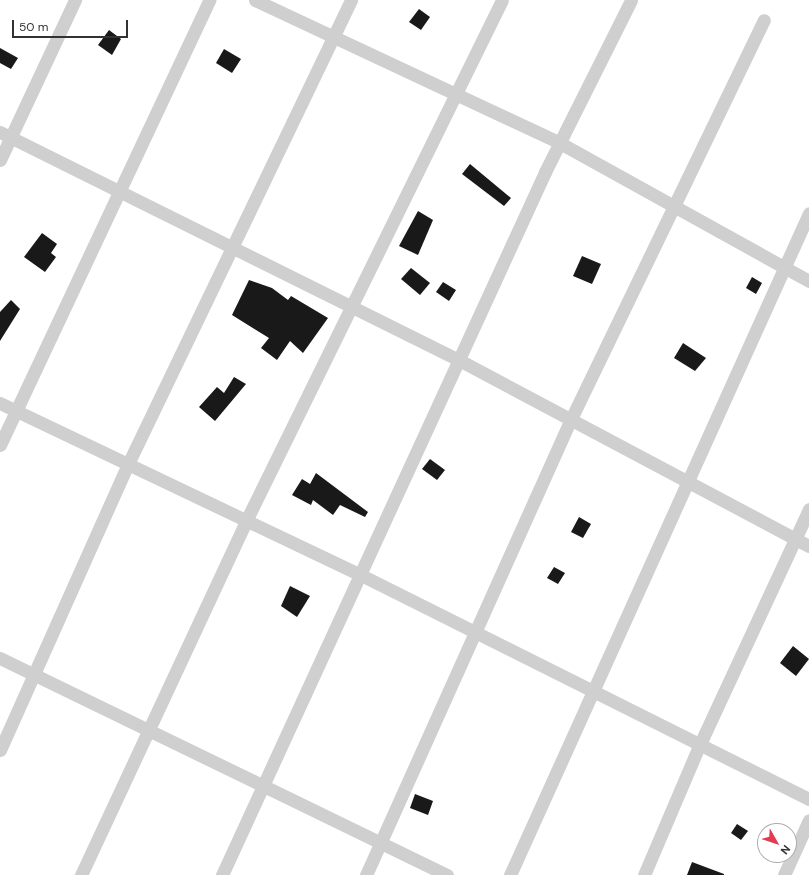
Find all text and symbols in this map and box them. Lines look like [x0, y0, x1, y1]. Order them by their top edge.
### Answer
scale bar [14, 12, 130, 38]
text: 50 m [19, 19, 48, 35]
north arrow [757, 823, 797, 863]
text: N [778, 842, 794, 857]

